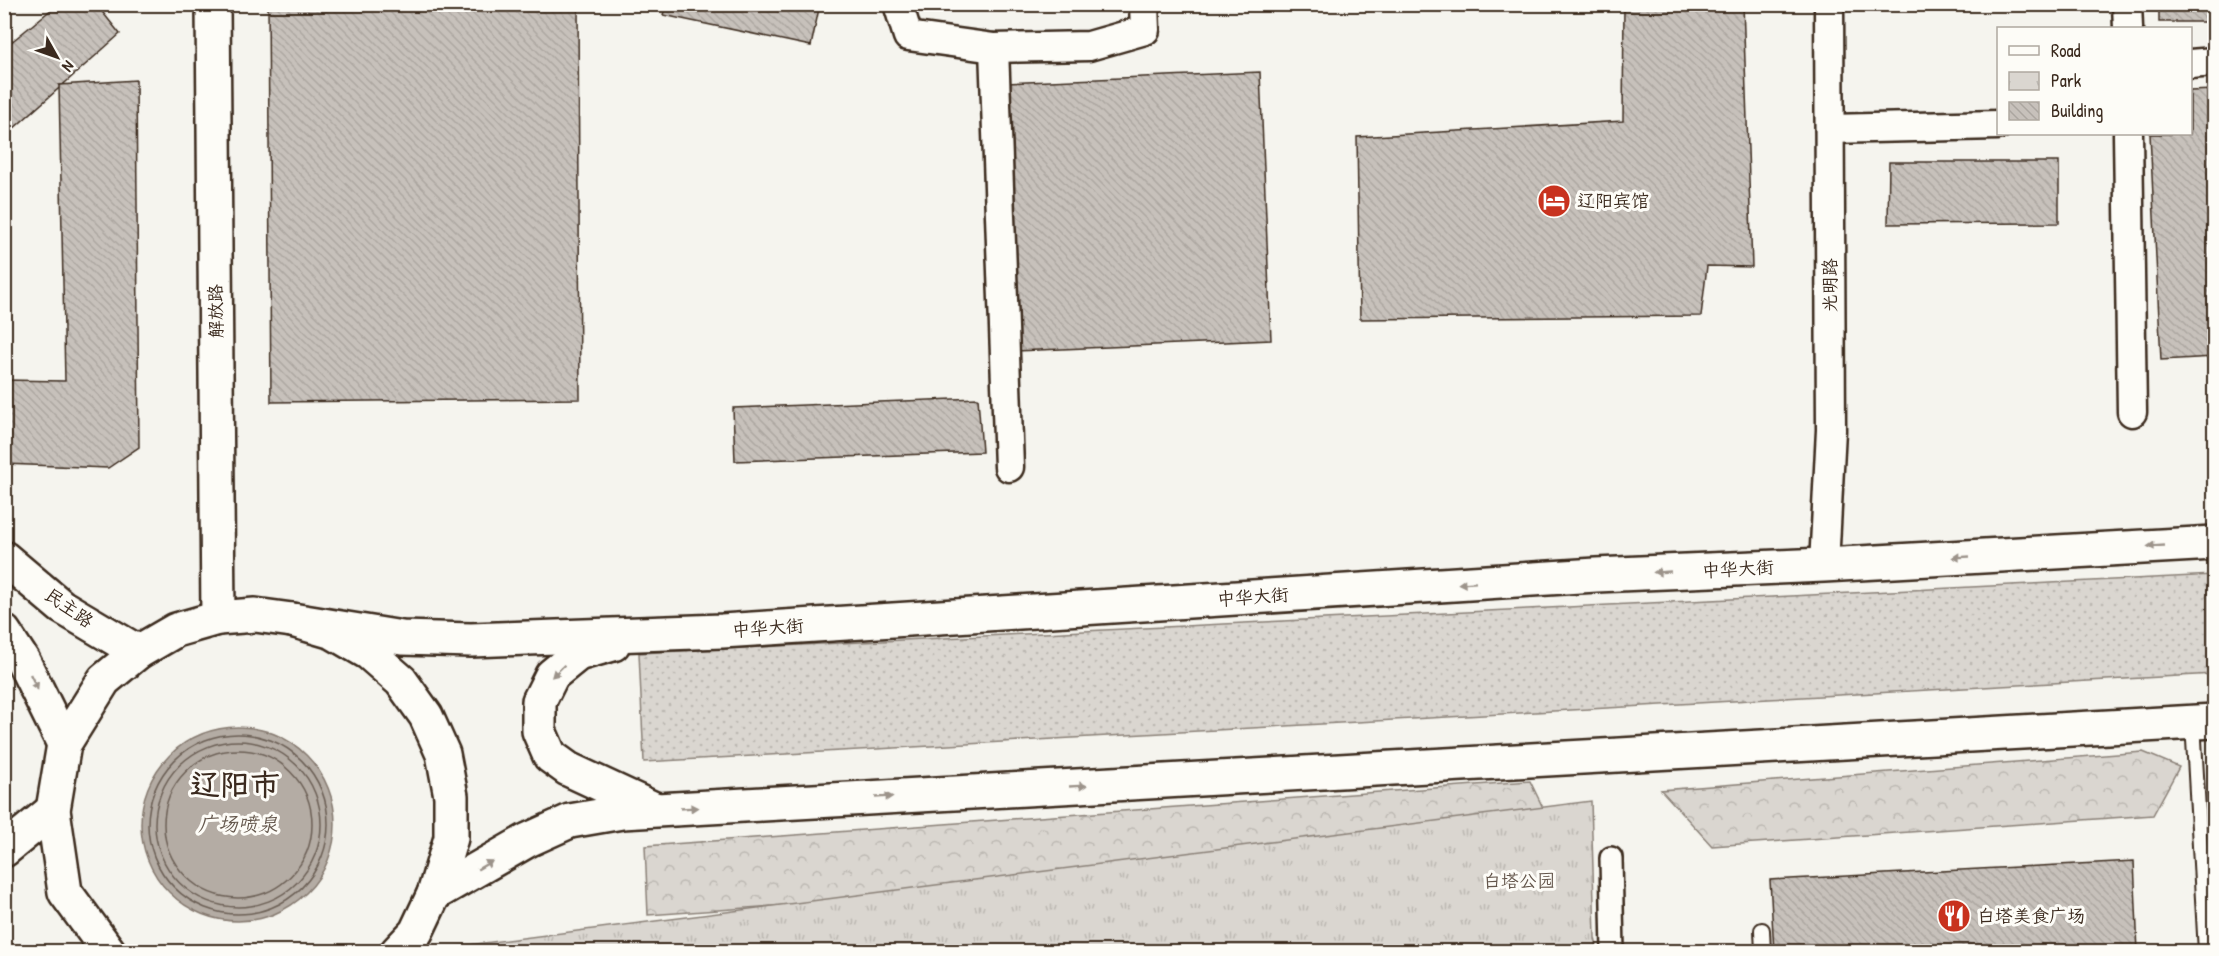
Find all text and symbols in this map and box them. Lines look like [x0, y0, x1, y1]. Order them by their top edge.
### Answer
north arrow [27, 27, 87, 87]
legend [1997, 27, 2192, 135]
text: Road [2051, 38, 2081, 63]
text: N [57, 56, 80, 77]
text: Park [2051, 68, 2082, 93]
text: Building [2051, 98, 2103, 123]
hotel icon: 辽阳宾馆 [1536, 183, 1572, 219]
place label: 辽阳宾馆 [1577, 188, 1649, 213]
street label: 光明路 [1817, 258, 1842, 312]
street label: 解放路 [203, 284, 228, 338]
one-way arrow [2147, 541, 2166, 551]
one-way arrow [1952, 552, 1971, 562]
street label: 中华大街 [1701, 554, 1775, 583]
one-way arrow [1652, 568, 1671, 577]
one-way arrow [1458, 579, 1477, 588]
street label: 民主路 [40, 582, 99, 633]
street label: 中华大街 [1216, 582, 1290, 611]
street label: 中华大街 [731, 613, 805, 642]
one-way arrow [552, 664, 566, 678]
one-way arrow [29, 674, 38, 691]
district label: 辽阳市 [190, 764, 280, 804]
one-way arrow [1069, 781, 1088, 790]
one-way arrow [874, 792, 893, 802]
one-way arrow [679, 804, 698, 813]
water label: 广场喷泉 [198, 810, 278, 837]
one-way arrow [477, 860, 494, 870]
park label: 白塔公园 [1483, 868, 1555, 893]
restaurant icon: 白塔美食广场 [1936, 898, 1972, 934]
place label: 白塔美食广场 [1977, 903, 2085, 928]

